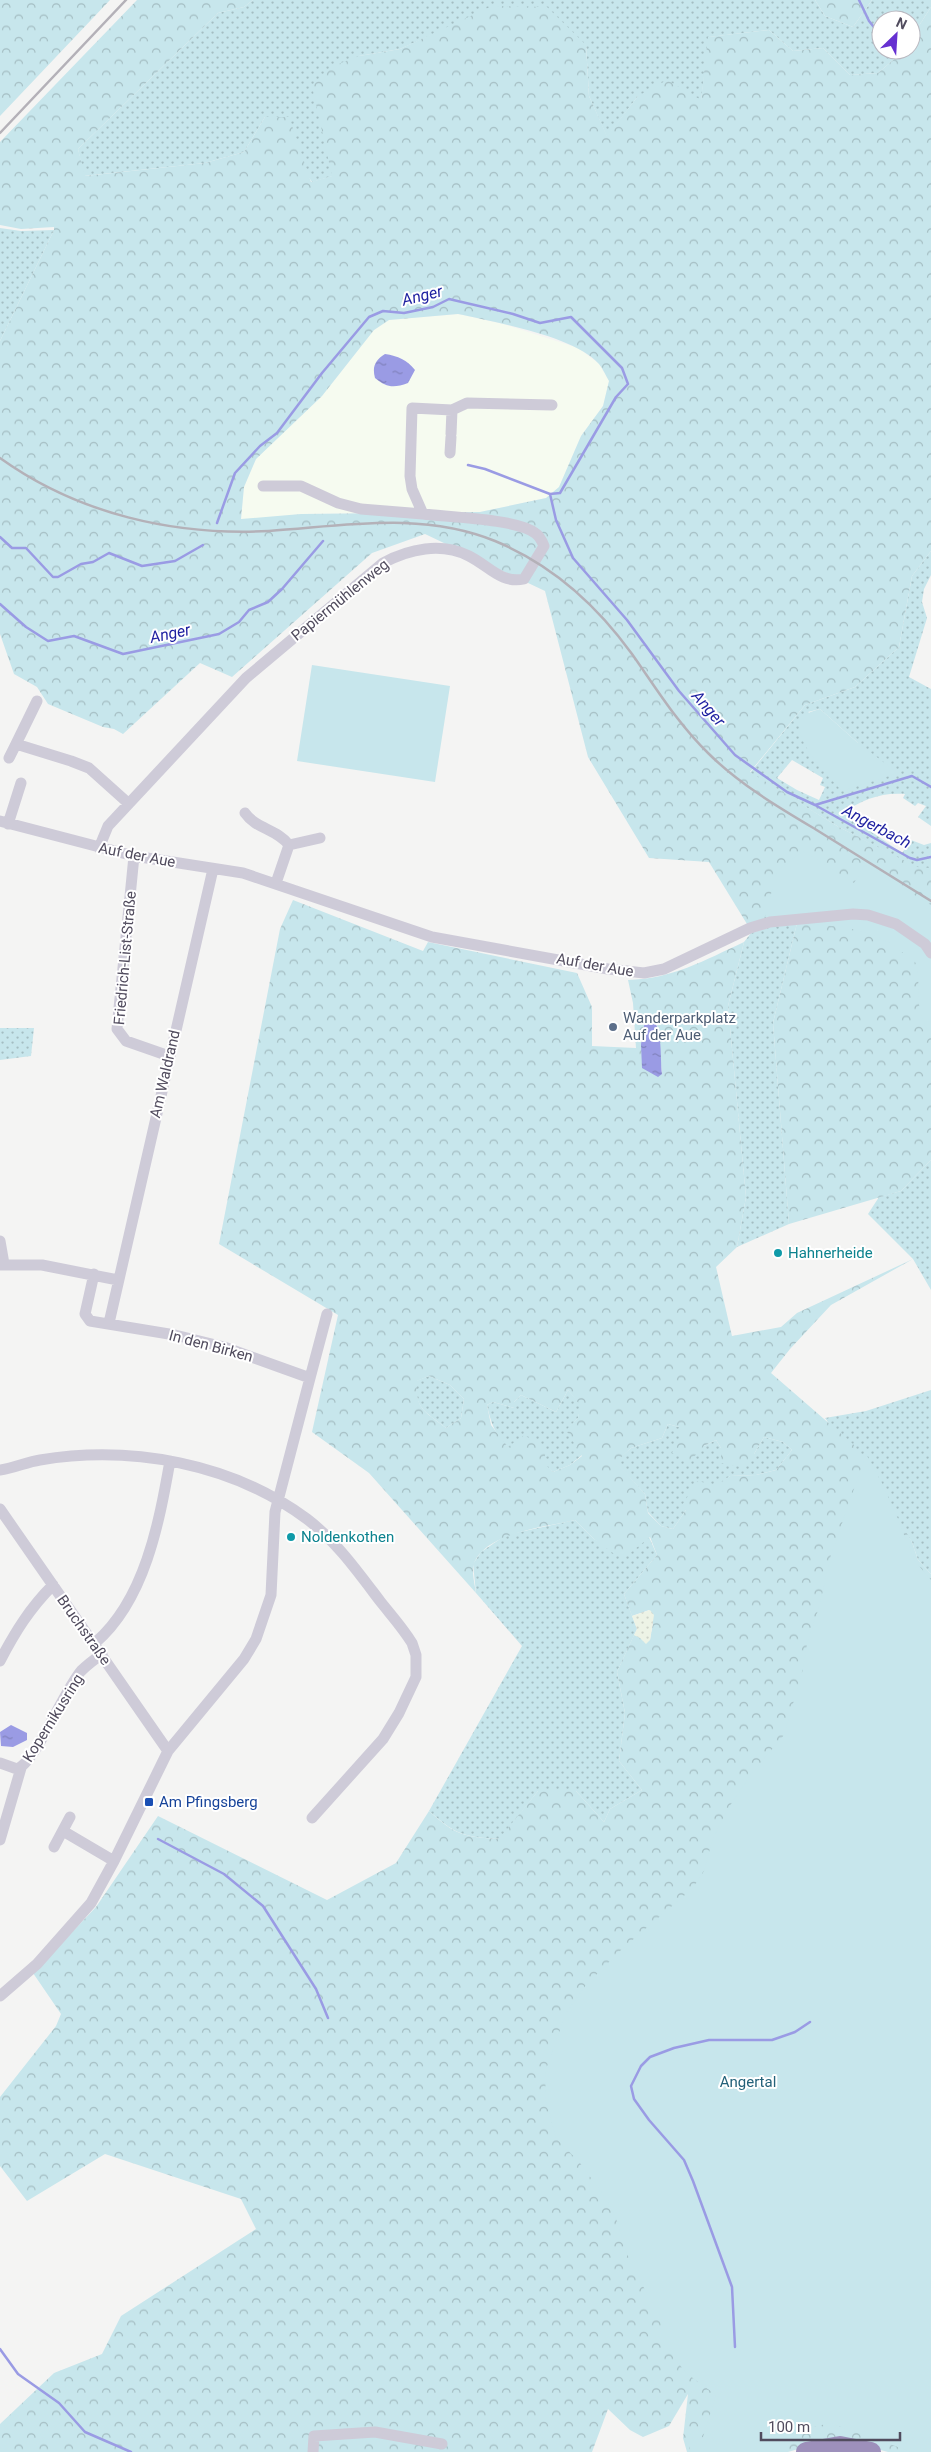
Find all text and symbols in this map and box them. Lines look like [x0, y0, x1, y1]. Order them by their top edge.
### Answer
north arrow [871, 10, 921, 60]
text: N [894, 14, 909, 33]
water label: Anger [399, 281, 445, 310]
street label: Papiermühlenweg [288, 555, 392, 645]
water label: Anger [147, 620, 193, 647]
water label: Anger [687, 686, 730, 731]
water label: Angerbach [838, 800, 914, 852]
street label: Auf der Aue [97, 839, 177, 871]
street label: Friedrich-List-Straße [110, 890, 140, 1026]
street label: Auf der Aue [555, 949, 635, 981]
place label: Wanderparkplatz Auf der Aue [623, 1009, 736, 1044]
marker: Wanderparkplatz Auf der Aue [607, 1021, 619, 1033]
street label: Am Waldrand [146, 1028, 184, 1120]
place label: Hahnerheide [788, 1244, 873, 1262]
marker: Hahnerheide [772, 1247, 784, 1259]
street label: In den Birken [167, 1326, 255, 1366]
place label: Noldenkothen [301, 1528, 394, 1546]
marker: Noldenkothen [285, 1531, 297, 1543]
street label: Bruchstraße [53, 1592, 115, 1668]
street label: Kopernikusring [19, 1671, 87, 1765]
place label: Am Pfingsberg [159, 1793, 258, 1811]
marker: Am Pfingsberg [143, 1796, 155, 1808]
park label: Angertal [720, 2073, 776, 2091]
scale bar [761, 2410, 900, 2442]
text: 100 m [768, 2418, 810, 2436]

